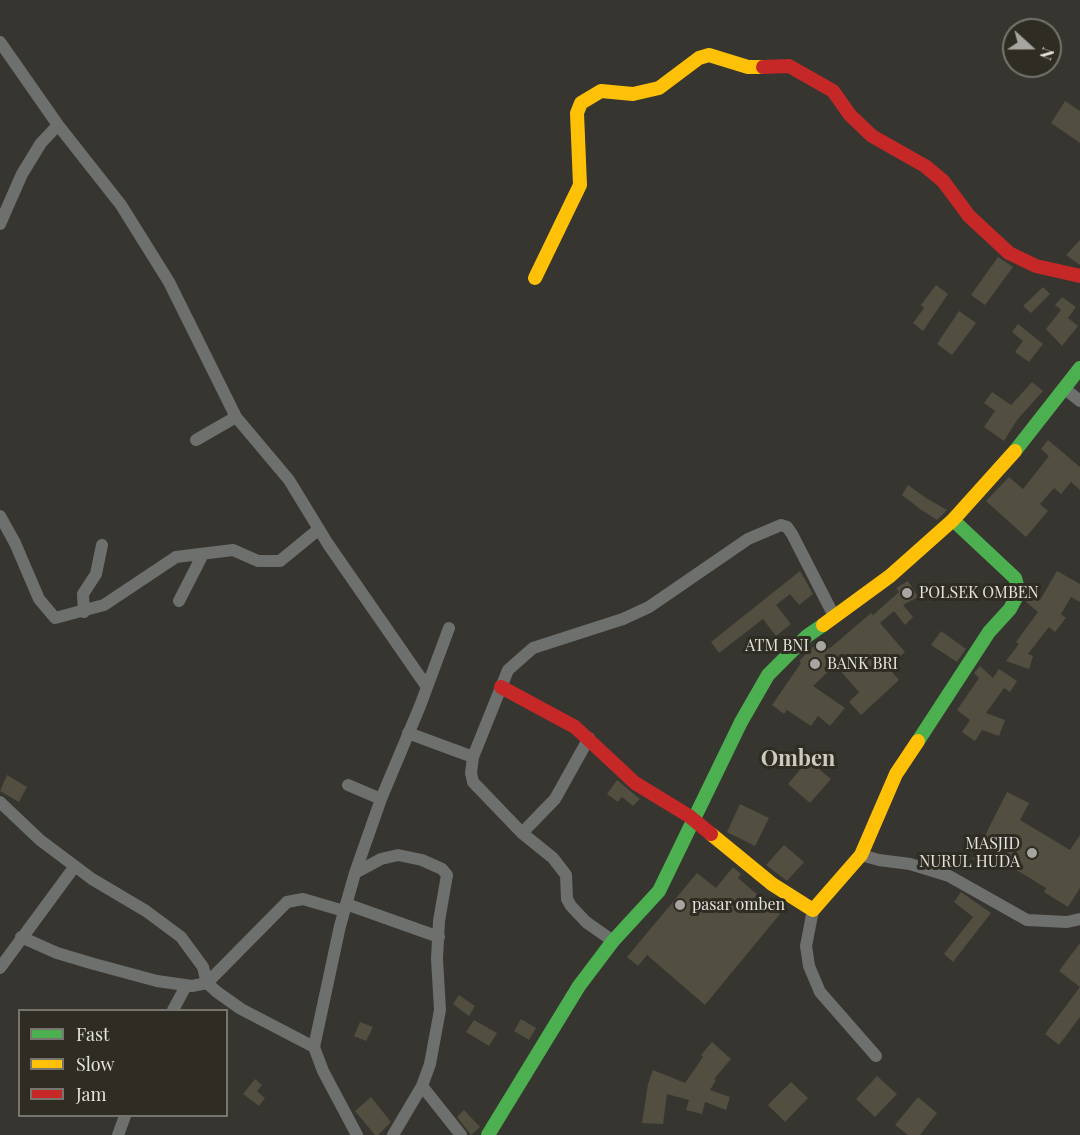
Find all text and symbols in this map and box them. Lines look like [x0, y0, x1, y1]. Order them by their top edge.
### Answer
north arrow [1002, 18, 1062, 78]
text: N [1036, 45, 1059, 63]
place label: POLSEK OMBEN [919, 583, 1039, 603]
marker: POLSEK OMBEN [900, 586, 914, 600]
place label: ATM BNI [745, 636, 809, 656]
marker: ATM BNI [814, 639, 828, 653]
place label: BANK BRI [827, 654, 898, 674]
marker: BANK BRI [808, 657, 822, 671]
district label: Omben [761, 746, 835, 772]
place label: MASJID NURUL HUDA [919, 834, 1020, 872]
marker: MASJID NURUL HUDA [1025, 846, 1039, 860]
place label: pasar omben [692, 895, 785, 915]
marker: pasar omben [673, 898, 687, 912]
legend [18, 1009, 228, 1117]
text: Fast [76, 1022, 109, 1046]
text: Slow [76, 1052, 114, 1076]
text: Jam [76, 1082, 106, 1106]

